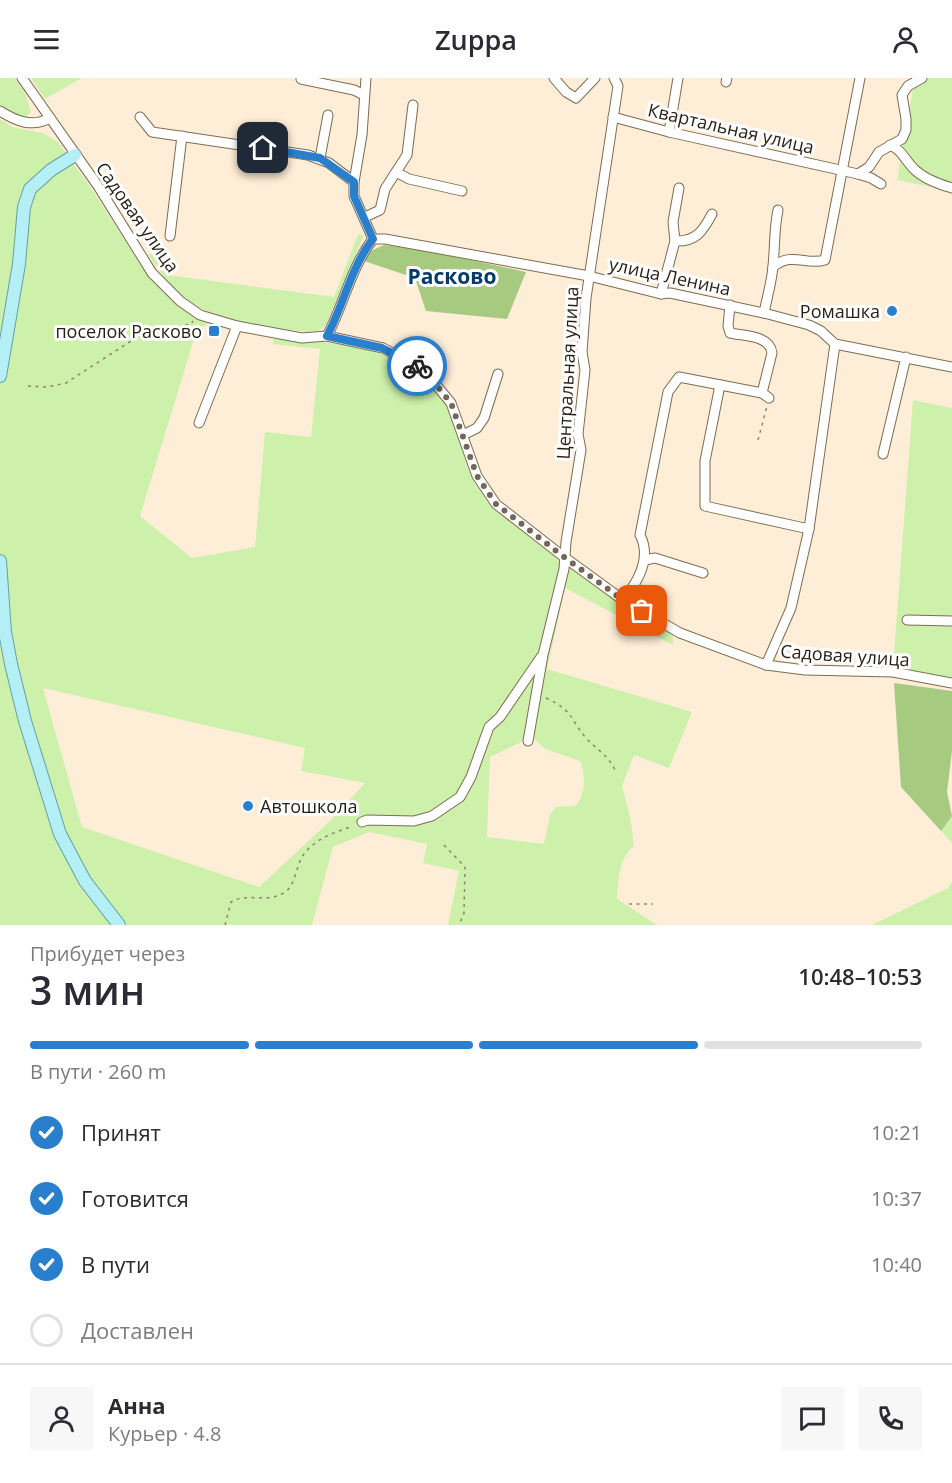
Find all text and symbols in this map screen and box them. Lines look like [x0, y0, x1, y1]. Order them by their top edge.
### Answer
text: Zuppa [435, 21, 517, 58]
icon: menu [30, 23, 63, 56]
icon: person [889, 23, 922, 56]
street label: Квартальная улица [646, 97, 816, 159]
pin [237, 122, 288, 173]
icon: home [246, 131, 279, 164]
street label: Садовая улица [91, 157, 185, 277]
street label: улица Ленина [607, 251, 733, 301]
district label: Расково [408, 262, 496, 290]
street label: Центральная улица [550, 286, 584, 460]
place label: Ромашка [800, 299, 880, 323]
marker: Ромашка [885, 304, 899, 318]
place label: поселок Расково [55, 319, 202, 343]
marker: поселок Расково [207, 324, 221, 338]
courier [387, 336, 447, 396]
icon: bike [401, 350, 434, 383]
pin [616, 585, 667, 636]
icon: bag [625, 594, 658, 627]
street label: Садовая улица [780, 639, 910, 671]
place label: Автошкола [260, 794, 357, 818]
marker: Автошкола [241, 799, 255, 813]
text: Прибудет через [30, 940, 185, 967]
text: 10:48–10:53 [798, 961, 922, 991]
text: 3 мин [30, 963, 145, 1016]
text: В пути · 260 m [30, 1058, 166, 1085]
icon: check [30, 1116, 63, 1149]
text: Принят [81, 1117, 161, 1147]
text: 10:21 [871, 1119, 922, 1146]
icon: check [30, 1182, 63, 1215]
text: Готовится [81, 1183, 189, 1213]
text: 10:37 [871, 1185, 922, 1212]
icon: check [30, 1248, 63, 1281]
text: В пути [81, 1249, 150, 1279]
text: 10:40 [871, 1251, 922, 1278]
text: Доставлен [81, 1315, 194, 1345]
button: person [30, 1387, 93, 1450]
button: chat [781, 1387, 844, 1450]
button: phone [859, 1387, 922, 1450]
text: Анна [108, 1390, 166, 1420]
text: Курьер · 4.8 [108, 1420, 222, 1447]

